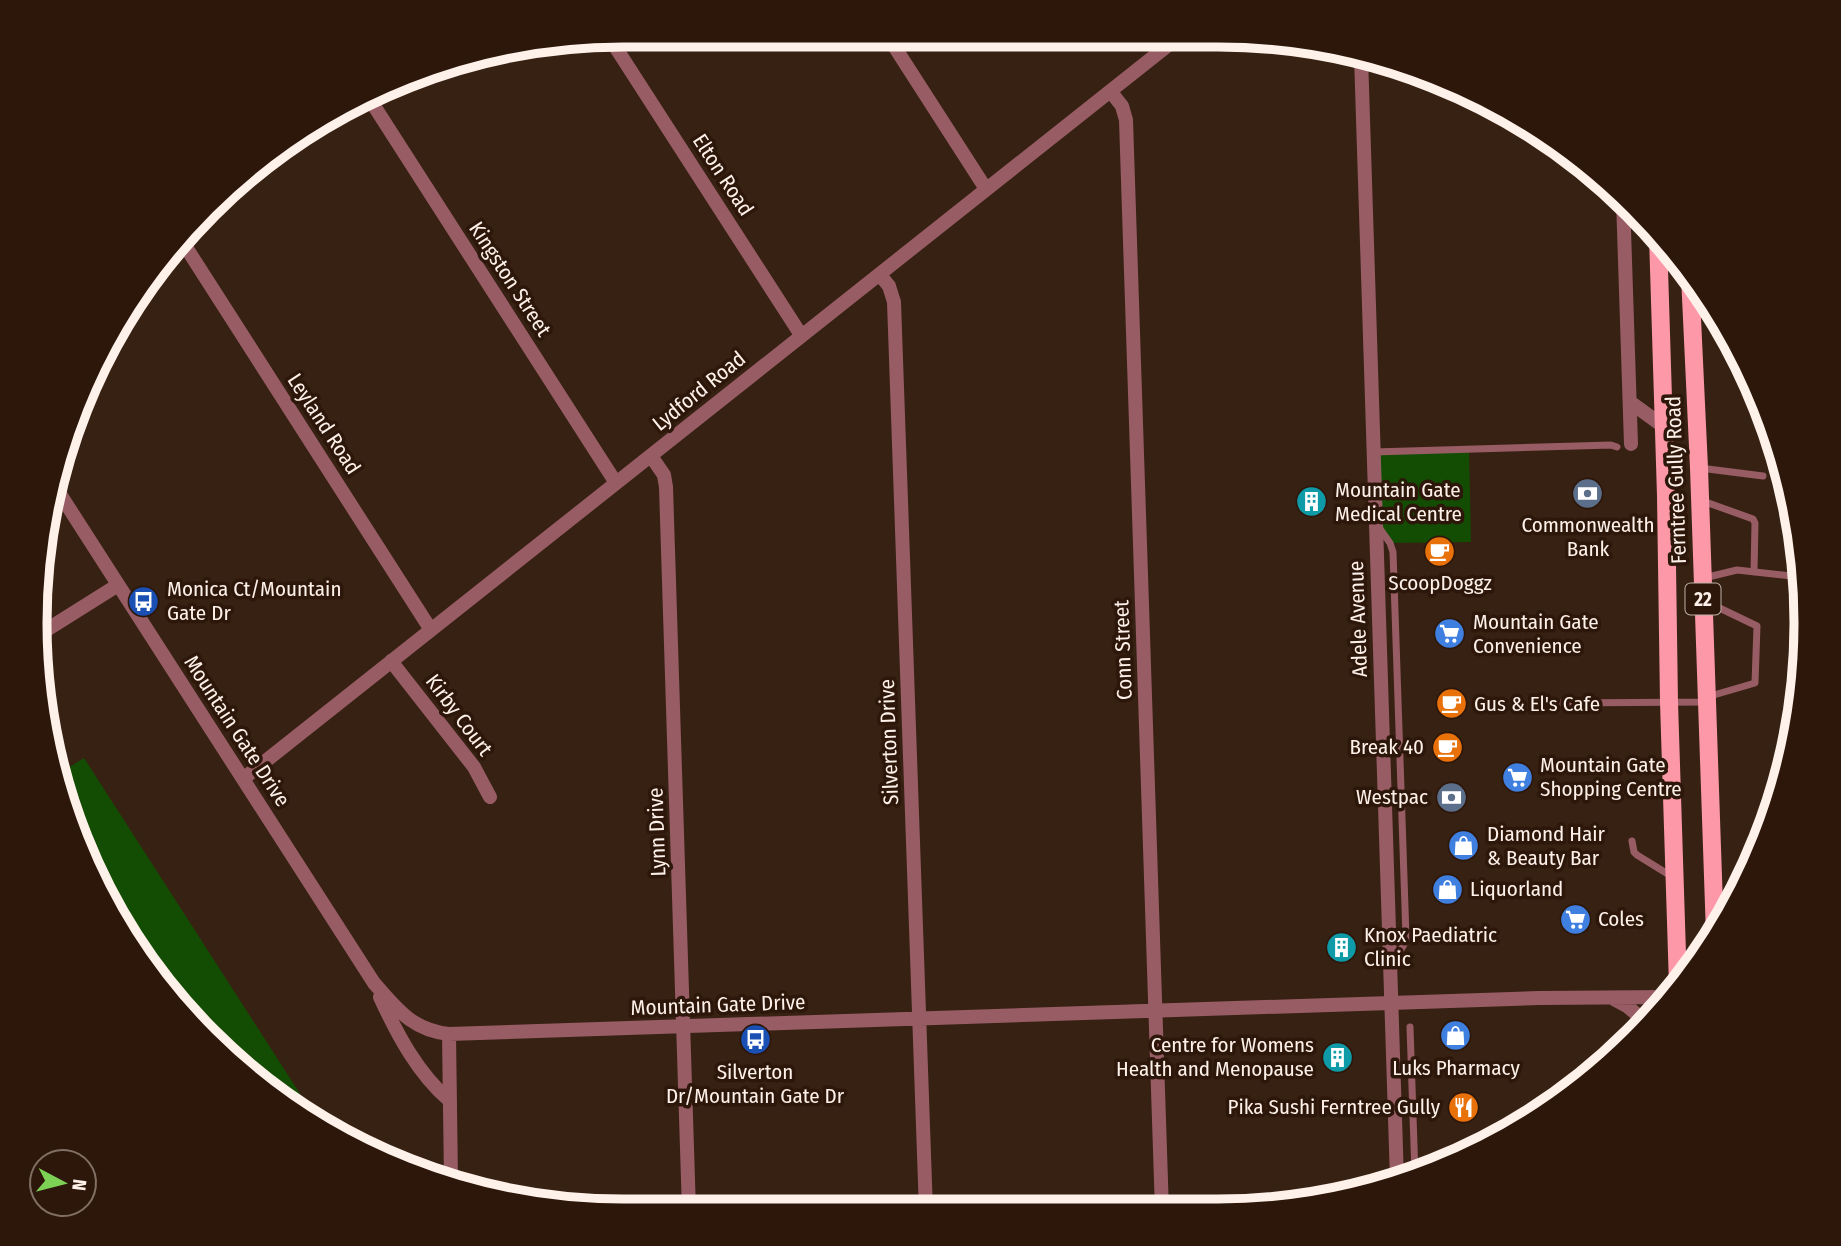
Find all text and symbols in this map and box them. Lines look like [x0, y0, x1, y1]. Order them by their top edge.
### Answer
street label: Elton Road [687, 129, 759, 221]
street label: Kingston Street [463, 217, 557, 341]
street label: Lydford Road [647, 346, 751, 436]
street label: Leyland Road [282, 369, 366, 479]
street label: Ferntree Gully Road [1660, 395, 1692, 565]
bank icon: Commonwealth Bank [1571, 476, 1605, 510]
place label: Mountain Gate Medical Centre [1335, 477, 1462, 527]
building icon: Mountain Gate Medical Centre [1295, 485, 1329, 519]
place label: Commonwealth Bank [1521, 512, 1655, 562]
cafe icon: ScoopDoggz [1423, 534, 1457, 568]
street label: Adele Avenue [1343, 560, 1373, 678]
place label: ScoopDoggz [1388, 570, 1492, 596]
place label: Monica Ct/Mountain Gate Dr [167, 576, 341, 626]
bus stop icon: Monica Ct/Mountain Gate Dr [127, 584, 161, 618]
road number: 22 [1686, 584, 1720, 614]
street label: Conn Street [1108, 599, 1138, 700]
place label: Mountain Gate Convenience [1473, 609, 1599, 659]
supermarket icon: Mountain Gate Convenience [1433, 617, 1467, 651]
street label: Mountain Gate Drive [178, 651, 296, 811]
street label: Kirby Court [420, 669, 498, 761]
street label: Silverton Drive [874, 679, 904, 805]
cafe icon: Gus & El's Cafe [1434, 687, 1468, 721]
place label: Gus & El's Cafe [1474, 691, 1600, 717]
cafe icon: Break 40 [1430, 730, 1464, 764]
place label: Break 40 [1349, 734, 1424, 760]
place label: Mountain Gate Shopping Centre [1540, 752, 1682, 802]
supermarket icon: Mountain Gate Shopping Centre [1500, 760, 1534, 794]
bank icon: Westpac [1434, 780, 1468, 814]
place label: Westpac [1356, 784, 1428, 810]
street label: Lynn Drive [642, 787, 672, 877]
place label: Diamond Hair & Beauty Bar [1487, 821, 1606, 871]
shop icon: Diamond Hair & Beauty Bar [1447, 829, 1481, 863]
shop icon: Liquorland [1430, 872, 1464, 906]
place label: Liquorland [1470, 876, 1563, 902]
supermarket icon: Coles [1558, 902, 1592, 936]
place label: Coles [1598, 906, 1644, 932]
place label: Knox Paediatric Clinic [1364, 922, 1497, 972]
building icon: Knox Paediatric Clinic [1324, 930, 1358, 964]
street label: Mountain Gate Drive [630, 989, 806, 1021]
shop icon: Luks Pharmacy [1439, 1019, 1473, 1053]
bus stop icon: Silverton Dr/Mountain Gate Dr [738, 1023, 772, 1057]
place label: Centre for Womens Health and Menopause [1116, 1032, 1314, 1082]
building icon: Centre for Womens Health and Menopause [1320, 1040, 1354, 1074]
place label: Luks Pharmacy [1392, 1055, 1520, 1081]
place label: Silverton Dr/Mountain Gate Dr [666, 1059, 845, 1109]
restaurant icon: Pika Sushi Ferntree Gully [1446, 1090, 1480, 1124]
place label: Pika Sushi Ferntree Gully [1228, 1094, 1441, 1120]
north arrow [28, 1148, 98, 1218]
text: N [67, 1178, 91, 1192]

